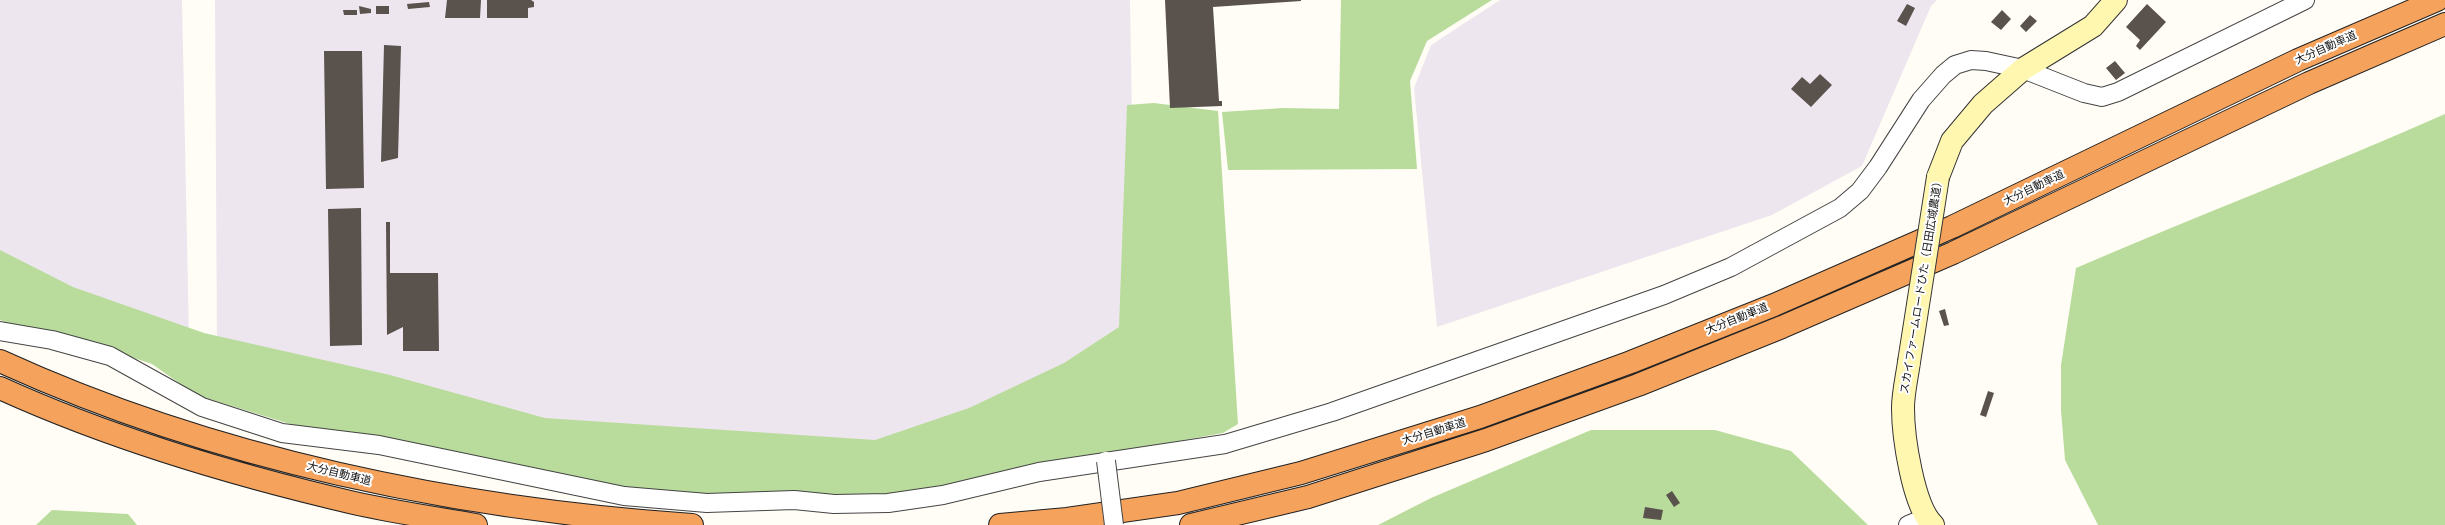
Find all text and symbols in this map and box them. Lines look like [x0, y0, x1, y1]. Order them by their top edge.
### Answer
street label: 大分自動車道 [2293, 29, 2359, 67]
street label: 大分自動車道 [2001, 168, 2067, 208]
street label: スカイファームロードひた（日田広域農道） [1898, 175, 1946, 395]
street label: 大分自動車道 [1704, 301, 1770, 337]
street label: 大分自動車道 [1401, 416, 1467, 448]
street label: 大分自動車道 [305, 460, 373, 488]

